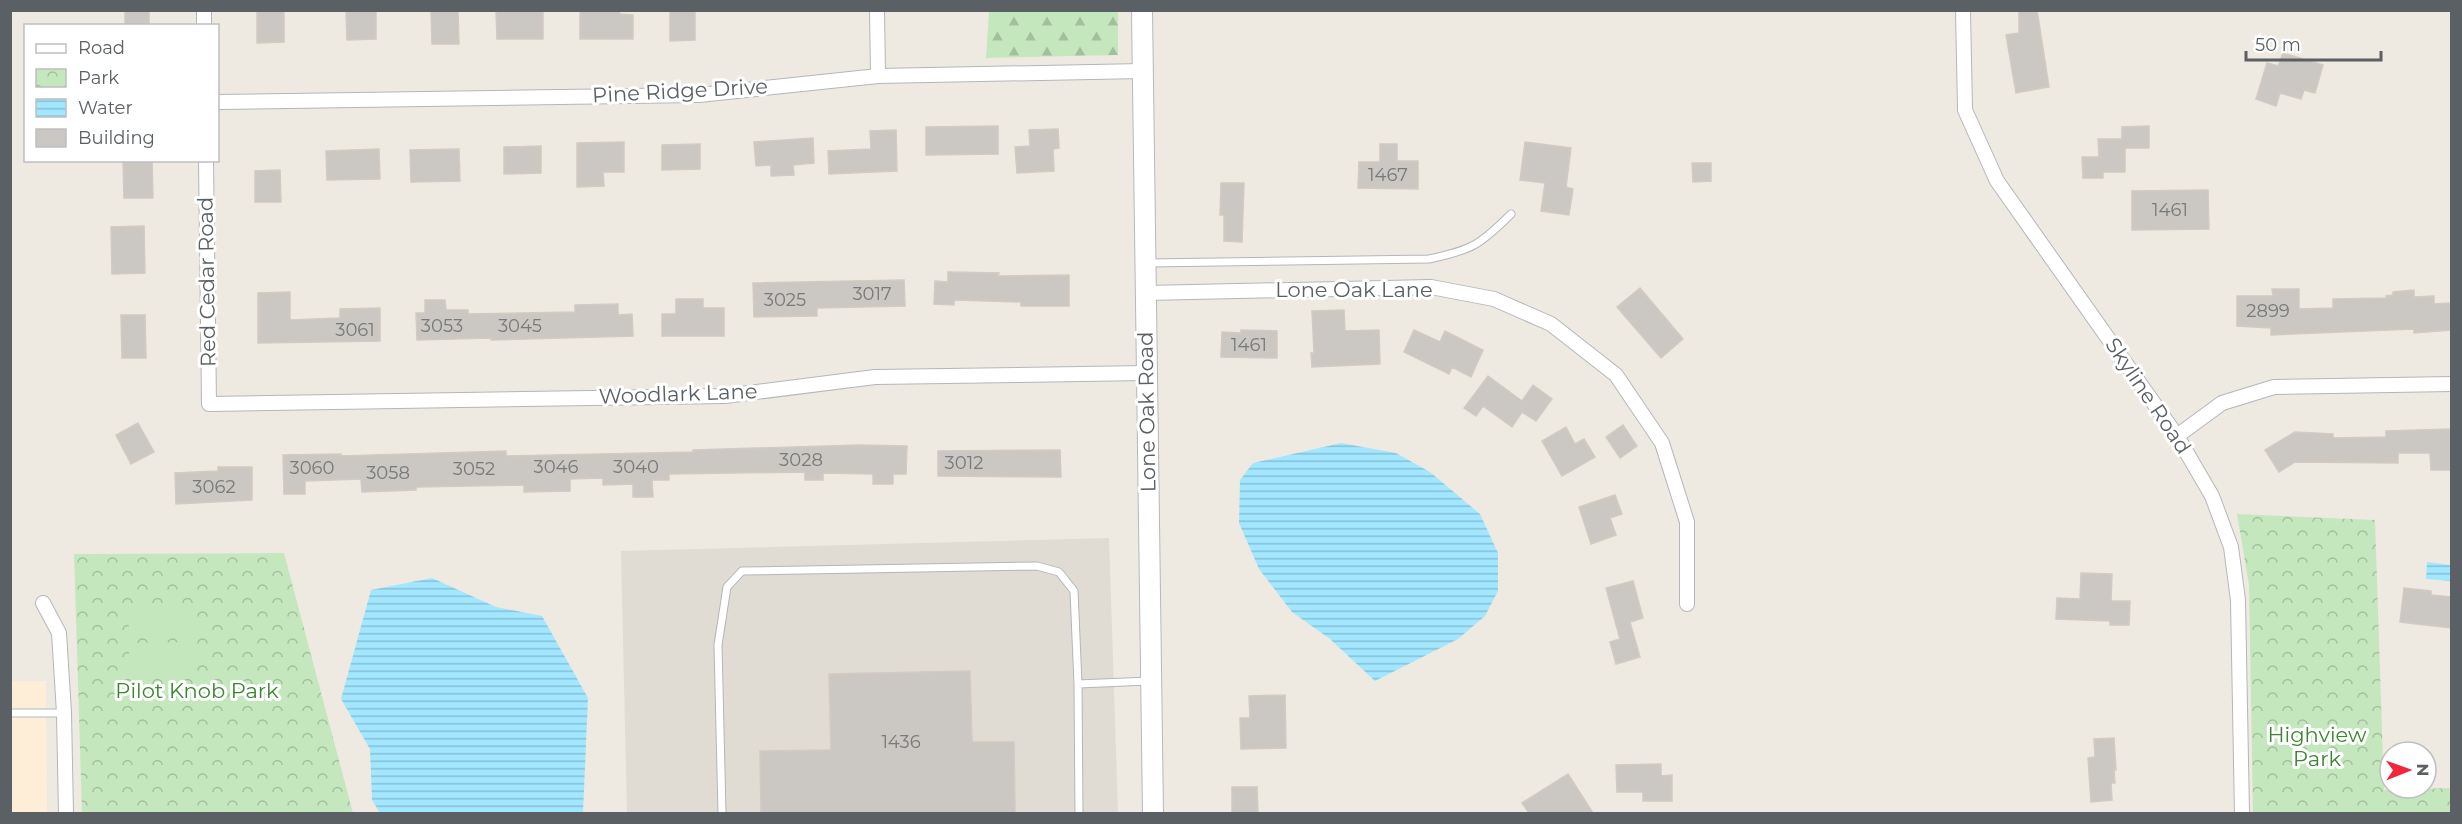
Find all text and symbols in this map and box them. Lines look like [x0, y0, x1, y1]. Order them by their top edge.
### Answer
legend [24, 24, 219, 162]
scale bar [2246, 24, 2381, 62]
text: 50 m [2255, 34, 2301, 56]
text: Road [78, 37, 125, 59]
text: Park [78, 67, 119, 89]
street label: Pine Ridge Drive [592, 73, 768, 108]
text: Water [78, 97, 133, 119]
text: Building [78, 127, 155, 149]
house number: 1467 [1368, 164, 1408, 186]
street label: Red Cedar Road [193, 197, 220, 367]
house number: 1461 [2152, 199, 2188, 221]
street label: Lone Oak Lane [1275, 277, 1433, 302]
house number: 3017 [852, 283, 892, 305]
house number: 3025 [764, 289, 806, 311]
house number: 2899 [2246, 300, 2290, 322]
house number: 3053 [421, 315, 463, 337]
house number: 3045 [498, 315, 542, 337]
house number: 3061 [335, 319, 375, 341]
street label: Lone Oak Road [1133, 331, 1160, 493]
street label: Skyline Road [2100, 333, 2197, 459]
house number: 1461 [1231, 334, 1267, 356]
street label: Woodlark Lane [598, 378, 758, 409]
house number: 3028 [779, 449, 823, 471]
house number: 3012 [945, 452, 983, 474]
house number: 3046 [534, 456, 578, 478]
house number: 3040 [613, 456, 659, 478]
house number: 3060 [290, 457, 334, 479]
house number: 3052 [453, 458, 495, 480]
house number: 3058 [366, 462, 410, 484]
house number: 3062 [192, 476, 236, 498]
park label: Pilot Knob Park [115, 678, 279, 703]
park label: Highview Park [2267, 722, 2367, 771]
house number: 1436 [881, 731, 921, 753]
north arrow [2378, 740, 2438, 800]
text: N [2413, 763, 2432, 776]

